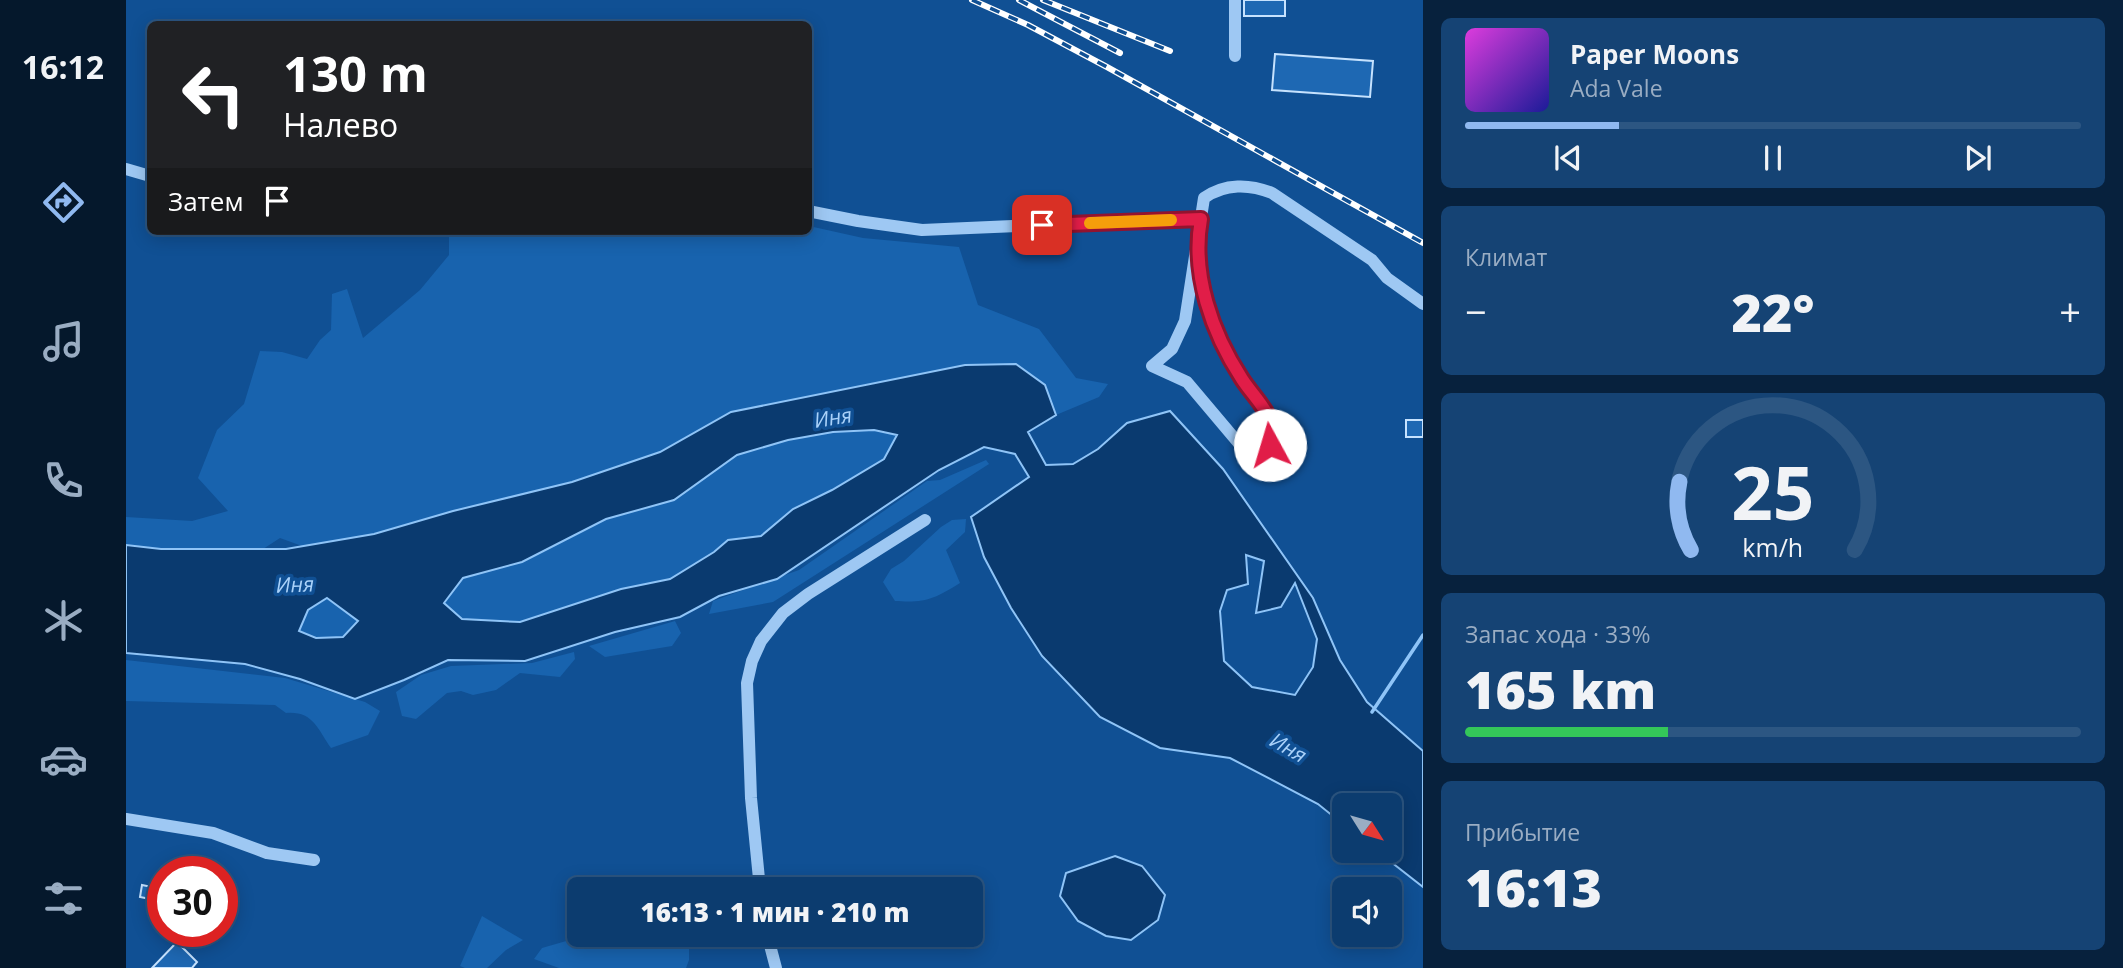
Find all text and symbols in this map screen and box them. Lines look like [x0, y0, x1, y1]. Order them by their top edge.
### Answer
text: Paper Moons [1570, 36, 1739, 72]
text: 130 m [283, 40, 428, 106]
text: 16:12 [22, 45, 104, 88]
icon: left [168, 49, 259, 140]
text: Ada Vale [1570, 72, 1663, 104]
text: Налево [283, 103, 398, 146]
icon: previous [1549, 139, 1587, 177]
icon: pause [1754, 139, 1792, 177]
icon: next [1959, 139, 1997, 177]
icon: directions [39, 178, 88, 227]
icon: arrive [258, 182, 296, 220]
text: Затем [168, 183, 244, 219]
pin [1012, 195, 1072, 255]
icon: arrive [1023, 206, 1061, 244]
text: Климат [1465, 241, 1547, 273]
text: 22° [1732, 276, 1814, 347]
text: − [1465, 285, 1487, 337]
text: + [2059, 285, 2081, 337]
icon: music [39, 317, 88, 366]
water label: Иня [812, 400, 854, 434]
position arrow [1233, 408, 1307, 482]
text: 25 [1731, 442, 1815, 541]
icon: phone [39, 456, 88, 505]
text: km/h [1743, 530, 1803, 564]
water label: Иня [275, 569, 315, 599]
icon: climate [39, 596, 88, 645]
text: Запас хода · 33% [1465, 618, 1650, 650]
text: 165 km [1465, 653, 1656, 724]
water label: Иня [1265, 725, 1312, 769]
icon: car [39, 735, 88, 784]
north arrow [1332, 793, 1402, 863]
map controls [1332, 793, 1402, 947]
text: Прибытие [1465, 816, 1580, 848]
text: 16:13 [1465, 851, 1602, 922]
speed limit sign: 30 [147, 856, 238, 947]
icon: filters [39, 874, 88, 923]
button: sound [1332, 877, 1402, 947]
text: 16:13 · 1 мин · 210 m [640, 894, 910, 930]

